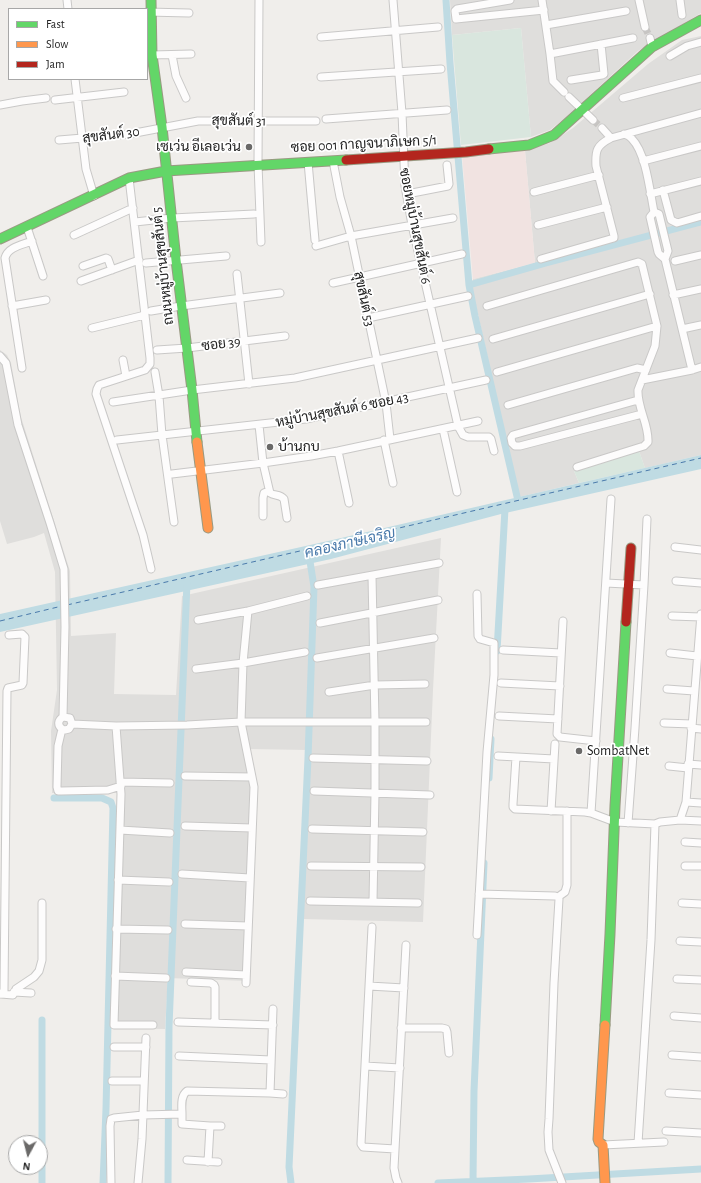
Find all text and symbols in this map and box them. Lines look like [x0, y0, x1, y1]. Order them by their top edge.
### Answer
legend [8, 8, 148, 80]
text: Fast [46, 18, 65, 30]
text: Slow [46, 38, 68, 50]
text: Jam [46, 58, 65, 70]
street label: สุขสันต์ 31 [211, 112, 267, 130]
street label: สุขสันต์ 30 [81, 123, 141, 147]
street label: ซอย 001 กาญจนาภิเษก 5/1 [290, 132, 438, 156]
place label: เซเว่น อีเลอเว่น [156, 139, 241, 155]
marker: เซเว่น อีเลอเว่น [244, 142, 254, 152]
street label: ซอยหมู่บ้านสุขสันต์ 6 [396, 167, 434, 285]
street label: ถนนหมู่บ้านสุขสันต์ 5 [148, 206, 178, 326]
street label: สุขสันต์ 53 [350, 270, 378, 328]
street label: ซอย 39 [200, 333, 242, 355]
street label: หมู่บ้านสุขสันต์ 6 ซอย 43 [274, 389, 410, 431]
place label: บ้านกบ [278, 439, 320, 455]
marker: บ้านกบ [265, 442, 275, 452]
water label: คลองภาษีเจริญ [303, 524, 397, 562]
place label: SombatNet [587, 743, 649, 759]
marker: SombatNet [574, 746, 584, 756]
north arrow [8, 1135, 48, 1175]
text: N [22, 1160, 31, 1172]

